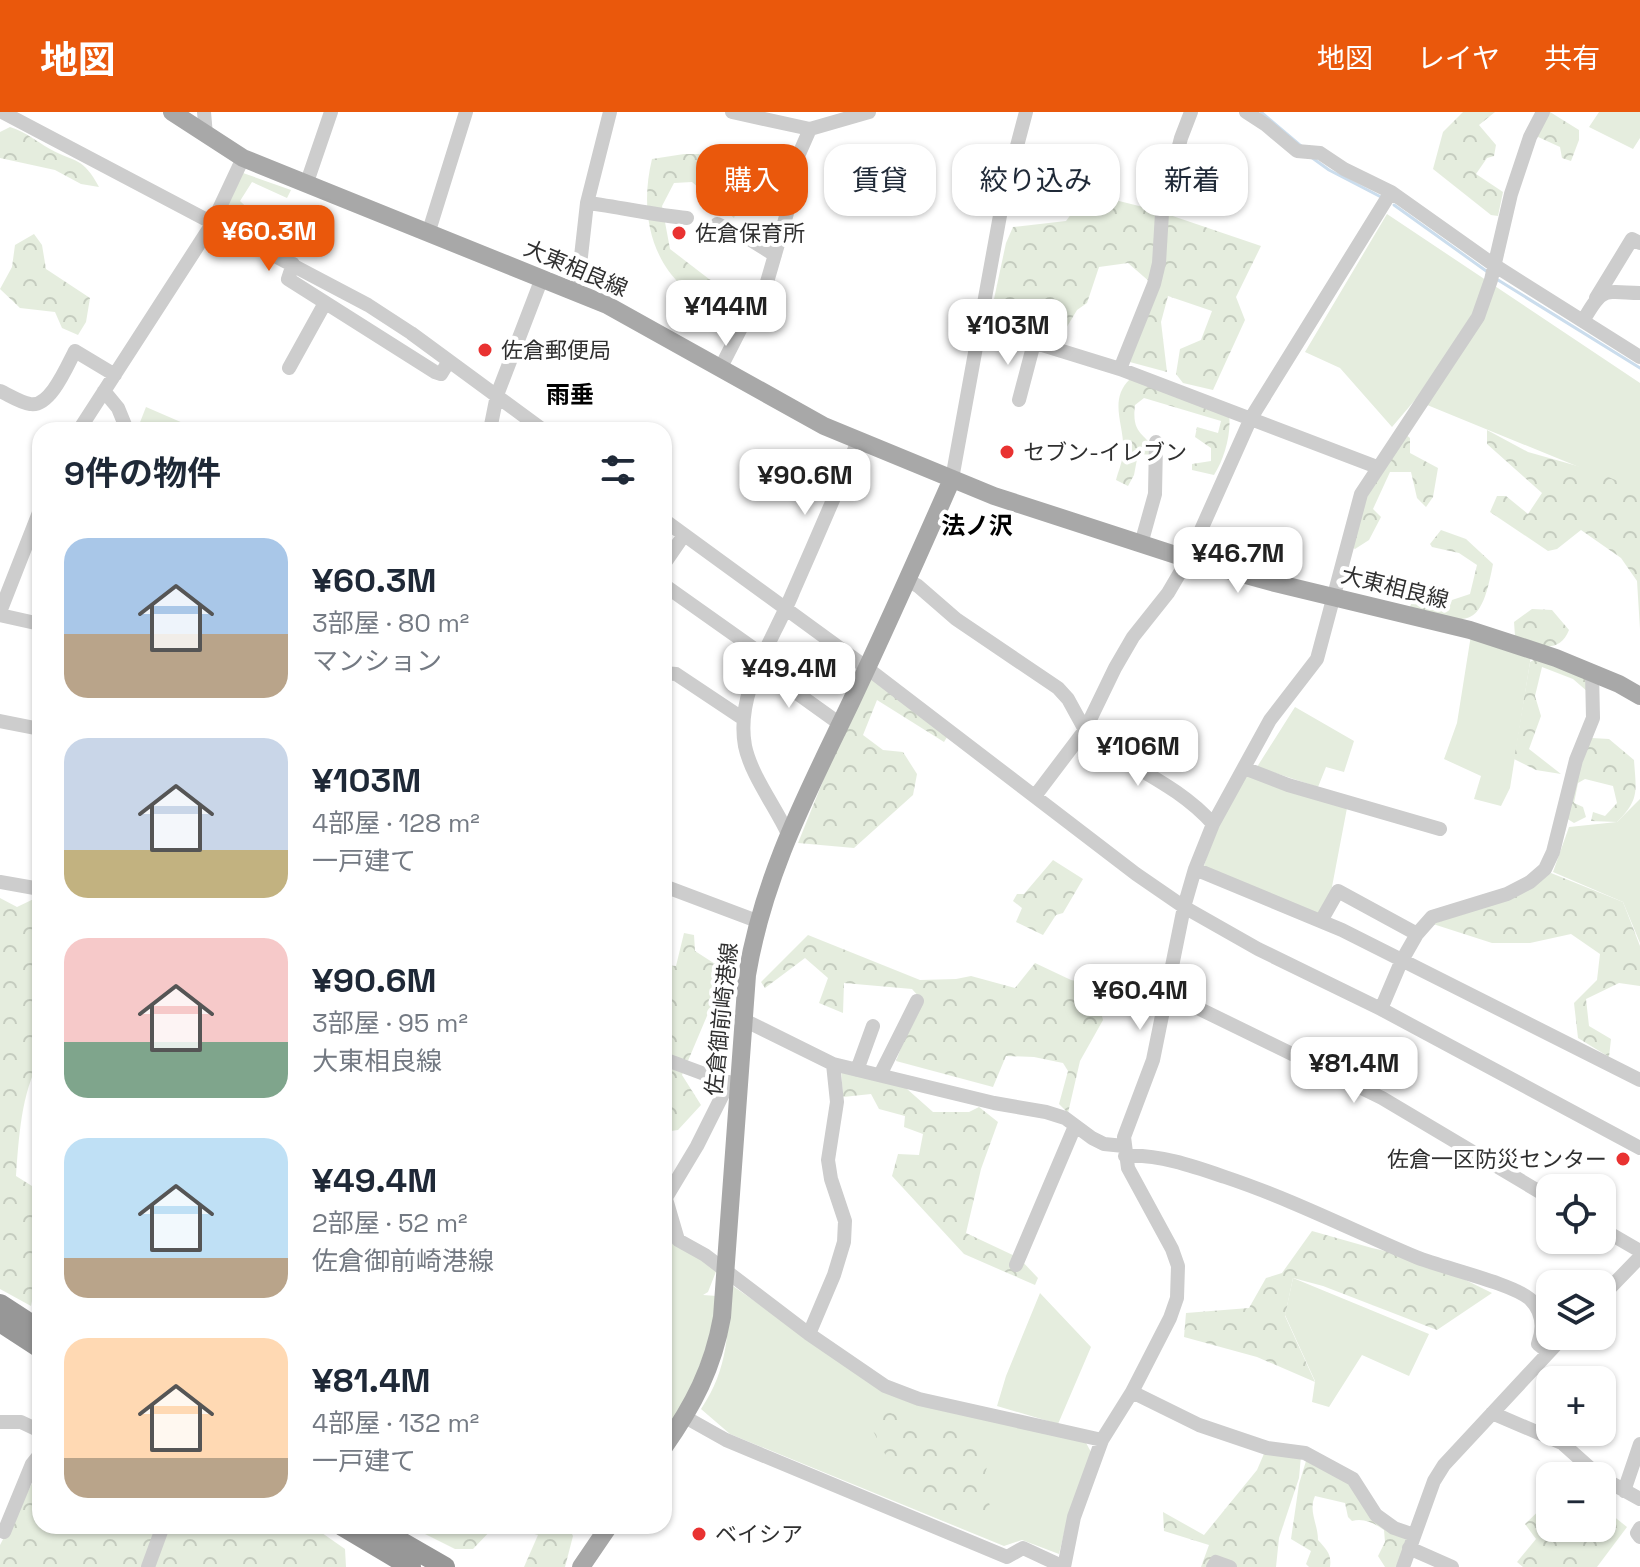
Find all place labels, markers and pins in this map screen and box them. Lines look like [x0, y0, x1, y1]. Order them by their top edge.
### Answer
pin: ¥60.3M [204, 205, 334, 273]
place label: 佐倉保育所 [695, 219, 805, 247]
marker: 佐倉保育所 [670, 224, 688, 242]
pin: ¥144M [670, 280, 782, 348]
pin: ¥103M [952, 299, 1064, 367]
place label: 佐倉郵便局 [501, 336, 611, 364]
marker: 佐倉郵便局 [476, 341, 494, 359]
place label: セブン-イレブン [1023, 438, 1187, 466]
marker: セブン-イレブン [998, 443, 1016, 461]
pin: ¥90.6M [740, 449, 870, 517]
pin: ¥46.7M [1173, 527, 1303, 595]
pin: ¥49.4M [724, 642, 854, 710]
pin: ¥106M [1082, 720, 1194, 788]
pin: ¥60.4M [1075, 964, 1205, 1032]
pin: ¥81.4M [1289, 1037, 1419, 1105]
place label: 佐倉一区防災センター [1387, 1145, 1607, 1173]
marker: 佐倉一区防災センター [1614, 1150, 1632, 1168]
place label: ベイシア [715, 1520, 803, 1548]
marker: ベイシア [690, 1525, 708, 1543]

